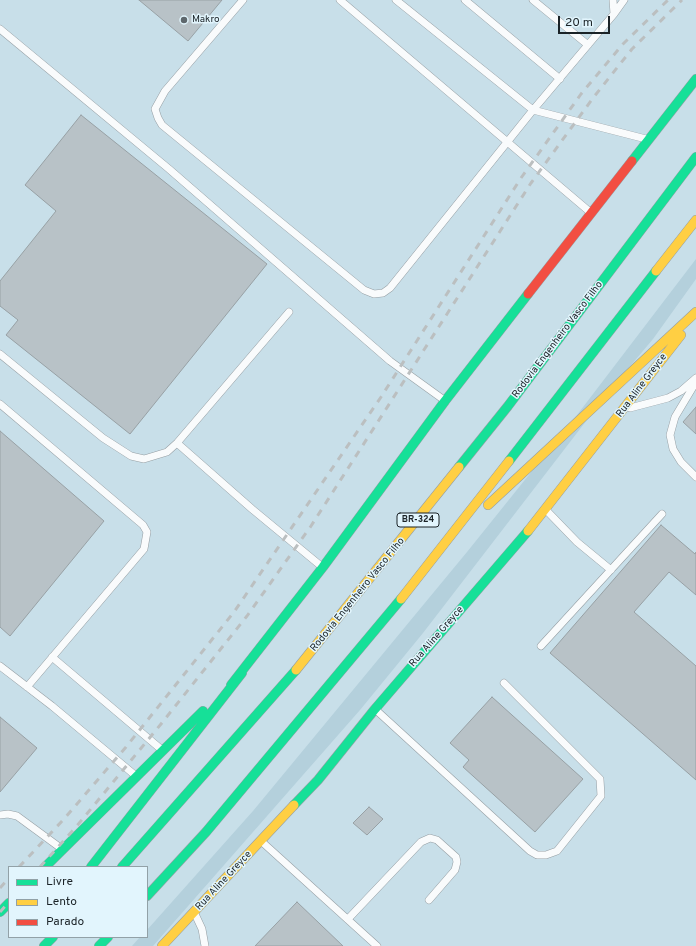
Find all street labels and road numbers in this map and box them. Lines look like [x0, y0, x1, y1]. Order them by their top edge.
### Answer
street label: Rodovia Engenheiro Vasco Filho [510, 279, 606, 401]
street label: Rua Aline Greyce [614, 352, 670, 420]
road number: BR-324 [397, 513, 439, 527]
street label: Rodovia Engenheiro Vasco Filho [308, 536, 408, 654]
street label: Rua Aline Greyce [407, 604, 467, 670]
street label: Rua Aline Greyce [193, 849, 255, 913]

